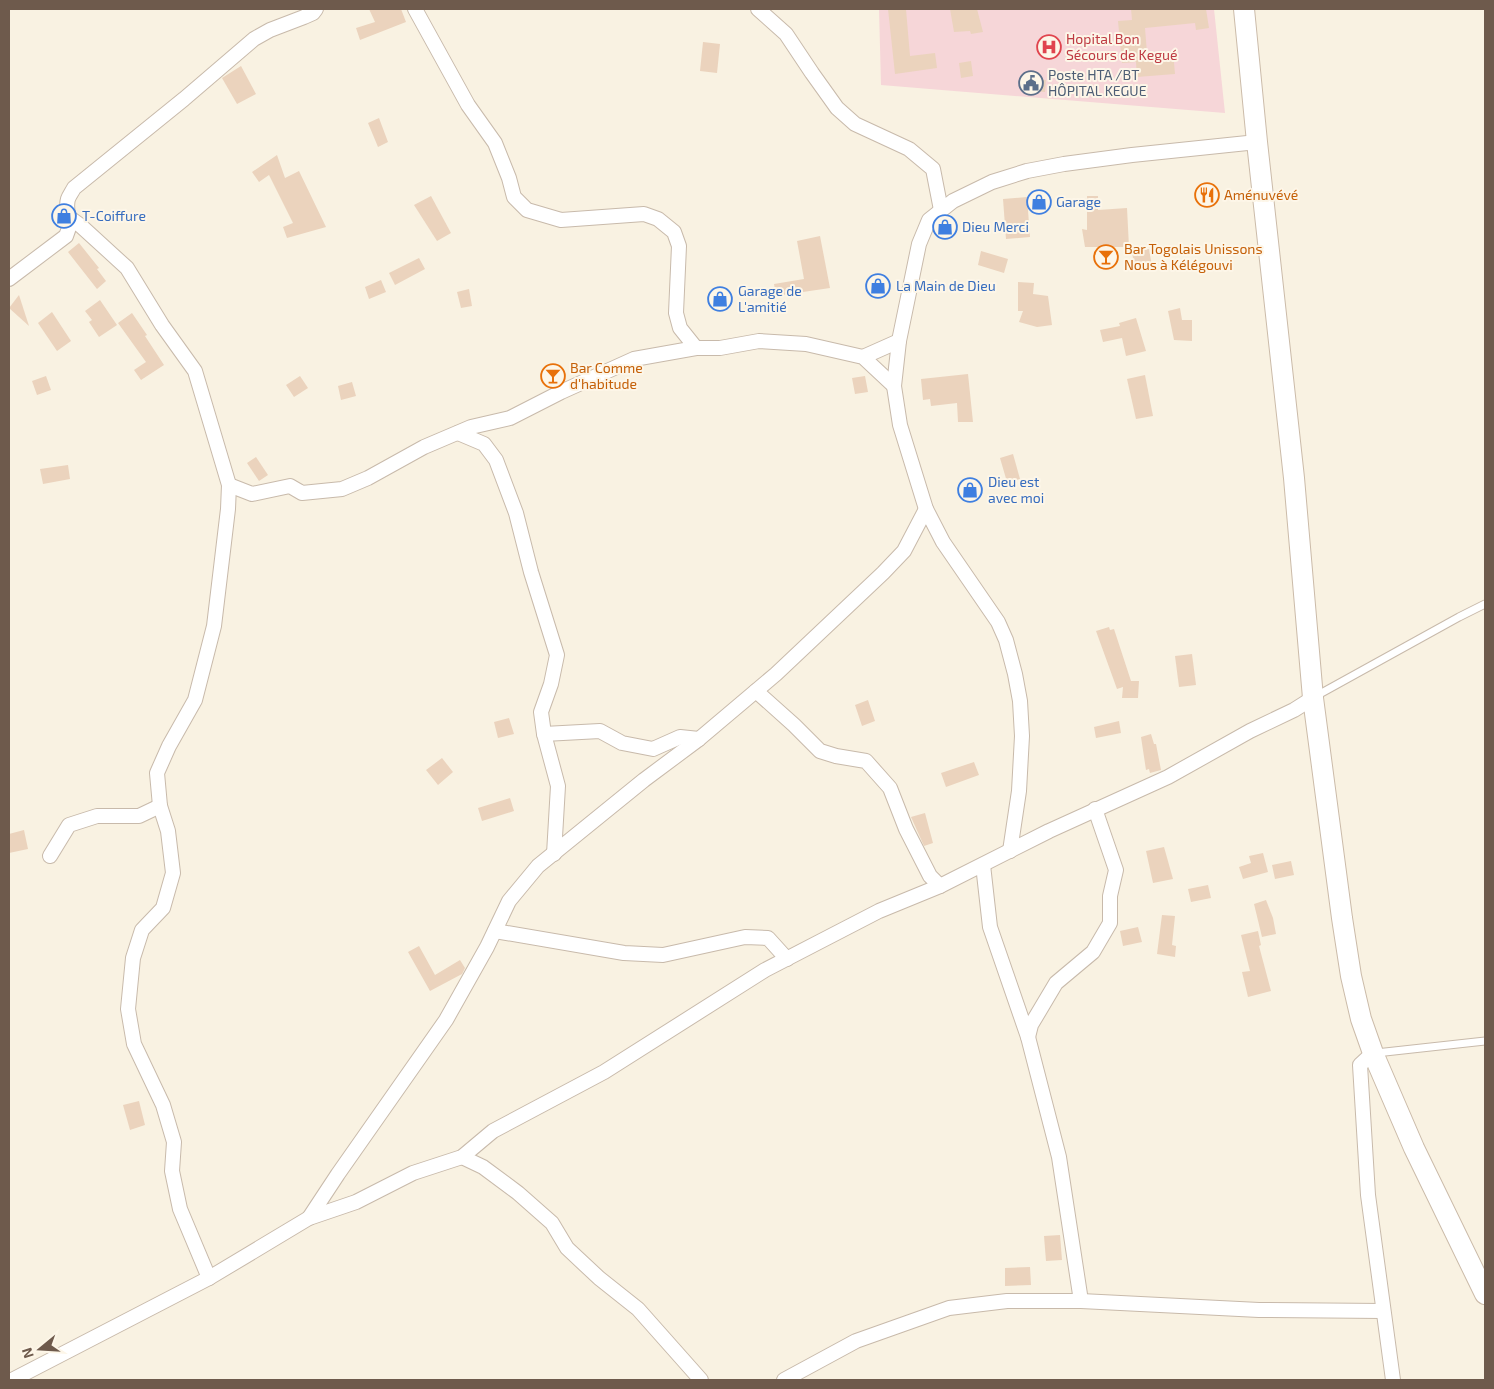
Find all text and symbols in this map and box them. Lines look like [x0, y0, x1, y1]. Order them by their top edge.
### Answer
place label: Hopital Bon Sécours de Kegué [1066, 30, 1177, 63]
hospital icon: Hopital Bon Sécours de Kegué [1036, 34, 1062, 60]
place label: Poste HTA /BT HÔPITAL KEGUE [1048, 66, 1147, 99]
public building icon: Poste HTA /BT HÔPITAL KEGUE [1018, 70, 1044, 96]
restaurant icon: Aménuvévé [1194, 182, 1220, 208]
place label: Aménuvévé [1224, 186, 1298, 203]
shop icon: Garage [1026, 189, 1052, 215]
place label: Garage [1056, 193, 1101, 210]
shop icon: T-Coiffure [51, 203, 77, 229]
place label: T-Coiffure [82, 207, 146, 224]
shop icon: Dieu Merci [932, 214, 958, 240]
place label: Dieu Merci [962, 218, 1029, 235]
place label: Bar Togolais Unissons Nous à Kélégouvi [1124, 240, 1263, 273]
bar icon: Bar Togolais Unissons Nous à Kélégouvi [1093, 244, 1119, 270]
shop icon: La Main de Dieu [865, 273, 891, 299]
place label: La Main de Dieu [896, 277, 996, 294]
place label: Garage de L'amitié [738, 282, 802, 315]
shop icon: Garage de L'amitié [707, 286, 733, 312]
place label: Bar Comme d'habitude [570, 359, 643, 392]
bar icon: Bar Comme d'habitude [540, 363, 566, 389]
place label: Dieu est avec moi [988, 473, 1044, 506]
shop icon: Dieu est avec moi [957, 477, 983, 503]
north arrow [15, 1324, 65, 1374]
text: N [18, 1346, 37, 1361]

